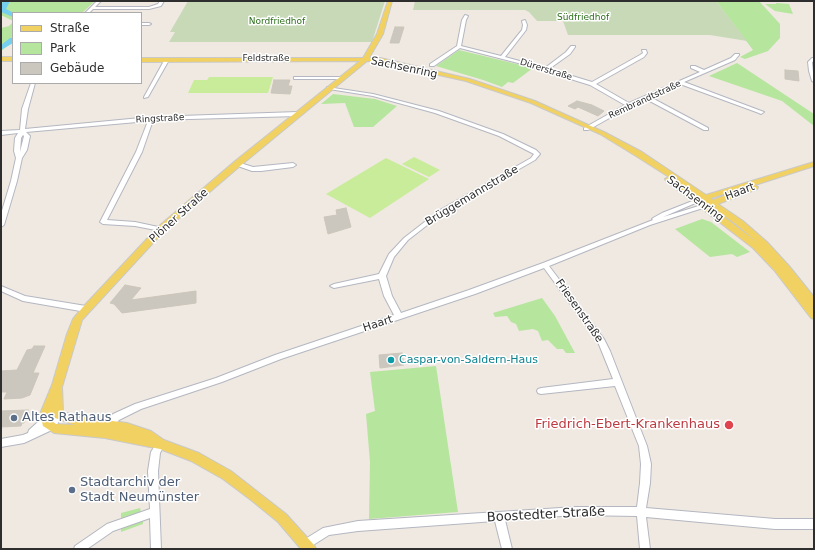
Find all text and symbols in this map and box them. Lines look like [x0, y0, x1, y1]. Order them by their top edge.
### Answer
legend [12, 12, 142, 84]
park label: Südfriedhof [557, 13, 609, 23]
park label: Nordfriedhof [249, 17, 305, 27]
text: Straße [50, 21, 90, 35]
text: Park [50, 41, 76, 55]
street label: Feldstraße [242, 54, 290, 64]
street label: Sachsenring [369, 55, 439, 81]
street label: Dürerstraße [519, 57, 573, 83]
text: Gebäude [50, 61, 104, 75]
street label: Rembrandtstraße [607, 78, 683, 122]
street label: Ringstraße [135, 112, 185, 126]
street label: Brüggemannstraße [423, 163, 521, 229]
street label: Sachsenring [664, 173, 726, 225]
street label: Haart [723, 180, 757, 204]
street label: Plöner Straße [147, 186, 211, 246]
street label: Friesenstraße [552, 277, 606, 345]
street label: Haart [361, 313, 395, 335]
place label: Caspar-von-Saldern-Haus [399, 353, 538, 367]
marker: Caspar-von-Saldern-Haus [386, 355, 396, 365]
place label: Altes Rathaus [22, 410, 112, 426]
marker: Altes Rathaus [9, 413, 19, 423]
place label: Friedrich-Ebert-Krankenhaus [535, 417, 720, 433]
marker: Friedrich-Ebert-Krankenhaus [723, 419, 735, 431]
place label: Stadtarchiv der Stadt Neumünster [80, 475, 199, 506]
marker: Stadtarchiv der Stadt Neumünster [67, 485, 77, 495]
street label: Boostedter Straße [486, 504, 606, 526]

